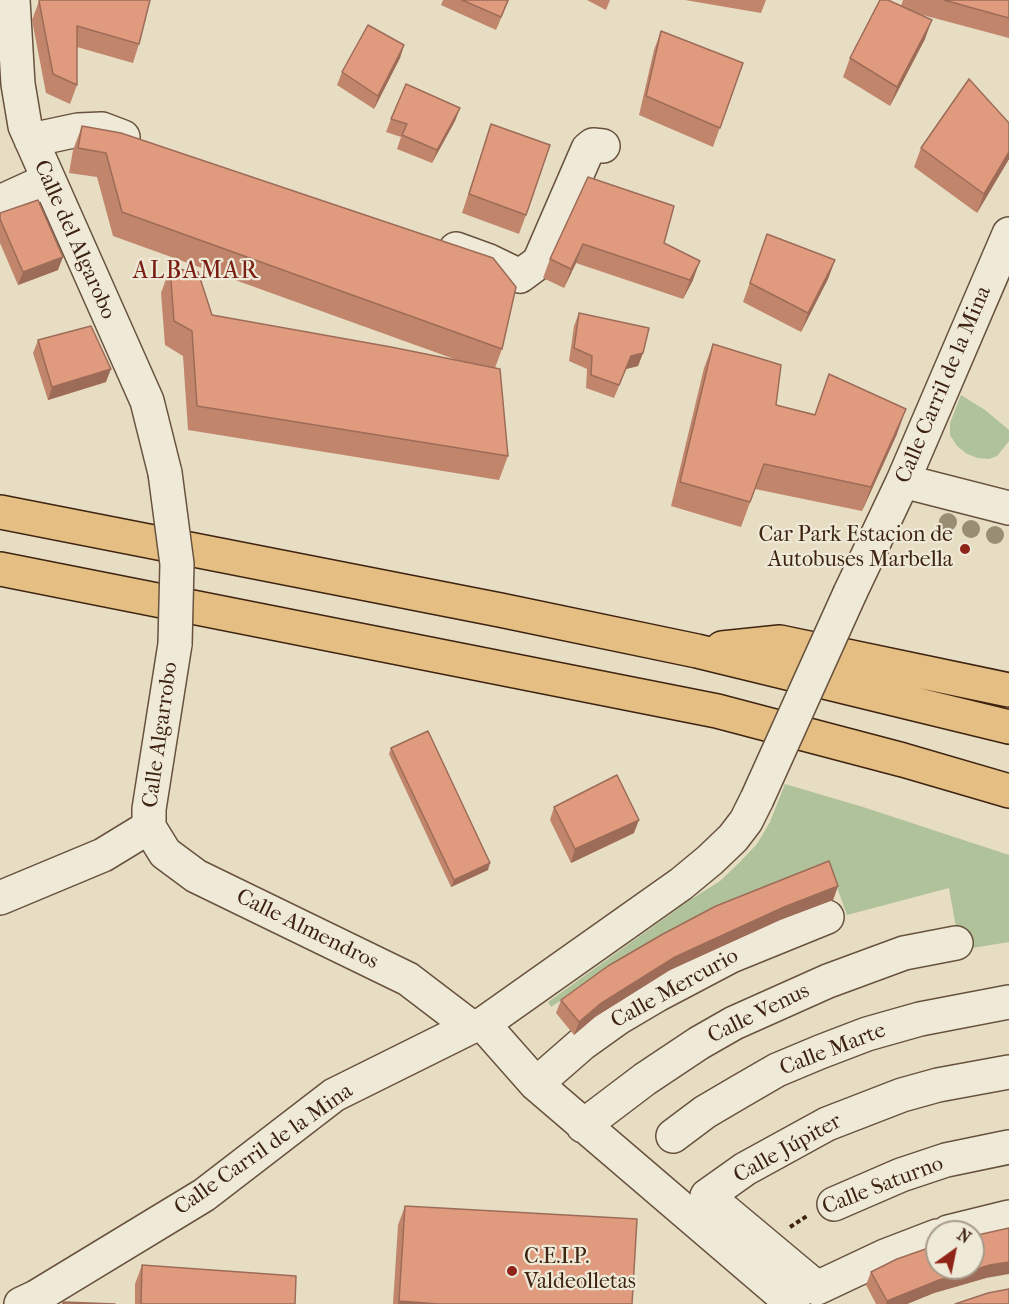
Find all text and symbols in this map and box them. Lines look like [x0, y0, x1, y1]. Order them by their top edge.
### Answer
street label: Calle del Algarobo [27, 156, 121, 324]
district label: ALBAMAR [133, 258, 259, 286]
street label: Calle Carril de la Mina [890, 282, 998, 488]
place label: Car Park Estacion de Autobuses Marbella [759, 523, 953, 574]
marker: Car Park Estacion de Autobuses Marbella [958, 542, 972, 556]
street label: Calle Algarrobo [138, 660, 184, 810]
street label: Calle Almendros [231, 884, 383, 976]
street label: Calle Mercurio [607, 943, 743, 1035]
street label: Calle Venus [704, 978, 814, 1050]
street label: Calle Marte [776, 1018, 890, 1082]
street label: Calle Carril de la Mina [170, 1078, 358, 1222]
street label: Calle Júpiter [729, 1109, 847, 1189]
street label: Calle Saturno [819, 1151, 947, 1221]
north arrow [925, 1220, 985, 1280]
text: N [954, 1225, 974, 1247]
place label: C.E.I.P. Valdeolletas [524, 1245, 636, 1296]
marker: C.E.I.P. Valdeolletas [505, 1264, 519, 1278]

